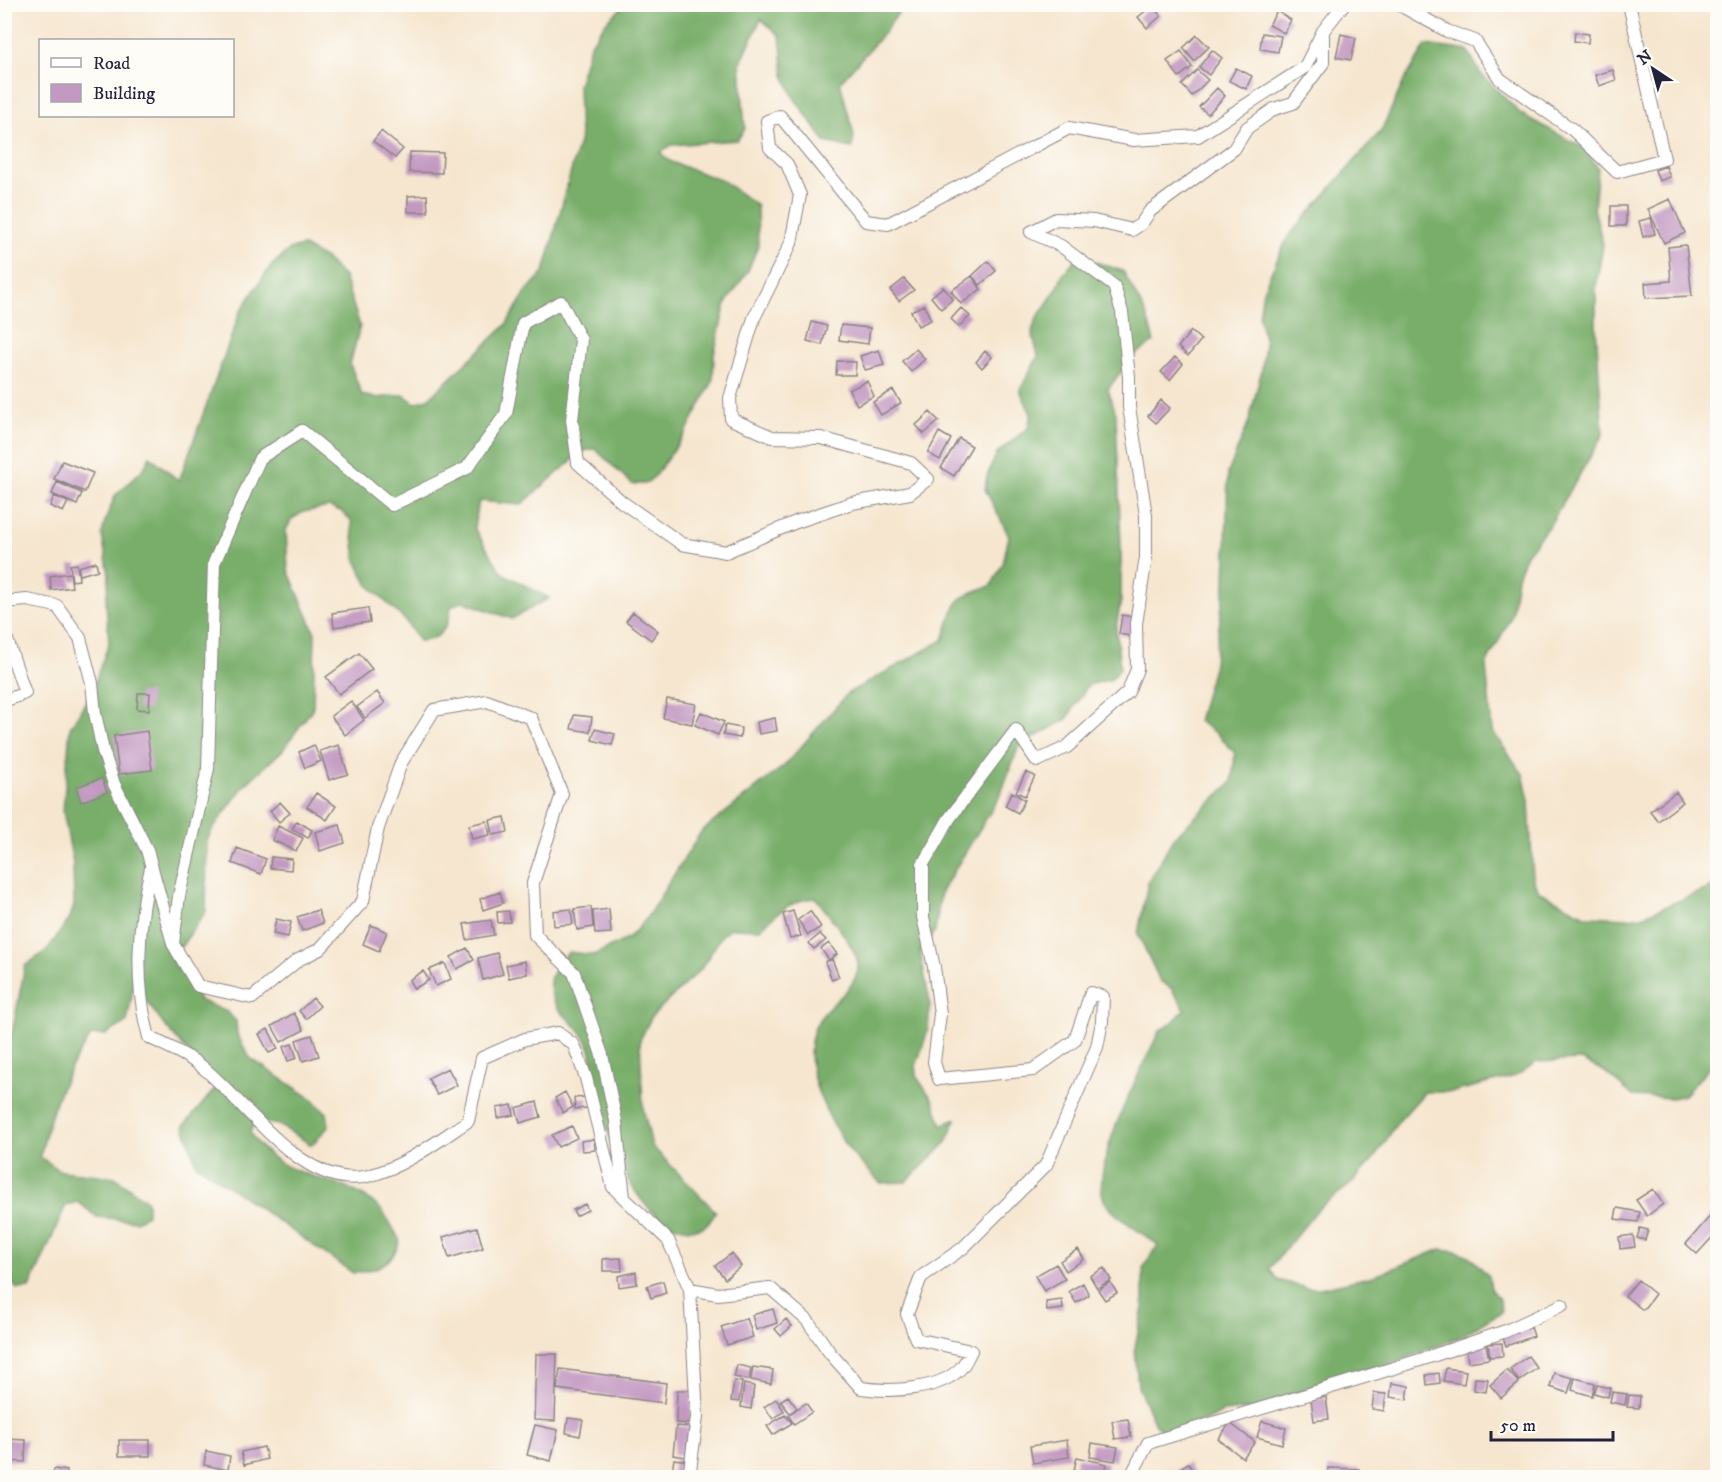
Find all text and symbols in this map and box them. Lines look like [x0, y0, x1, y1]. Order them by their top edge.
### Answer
legend [39, 39, 234, 117]
north arrow [1623, 39, 1683, 99]
text: N [1634, 46, 1656, 70]
text: Road [93, 53, 130, 75]
text: Building [93, 83, 155, 105]
scale bar [1491, 1404, 1612, 1442]
text: 50 m [1500, 1415, 1536, 1437]

